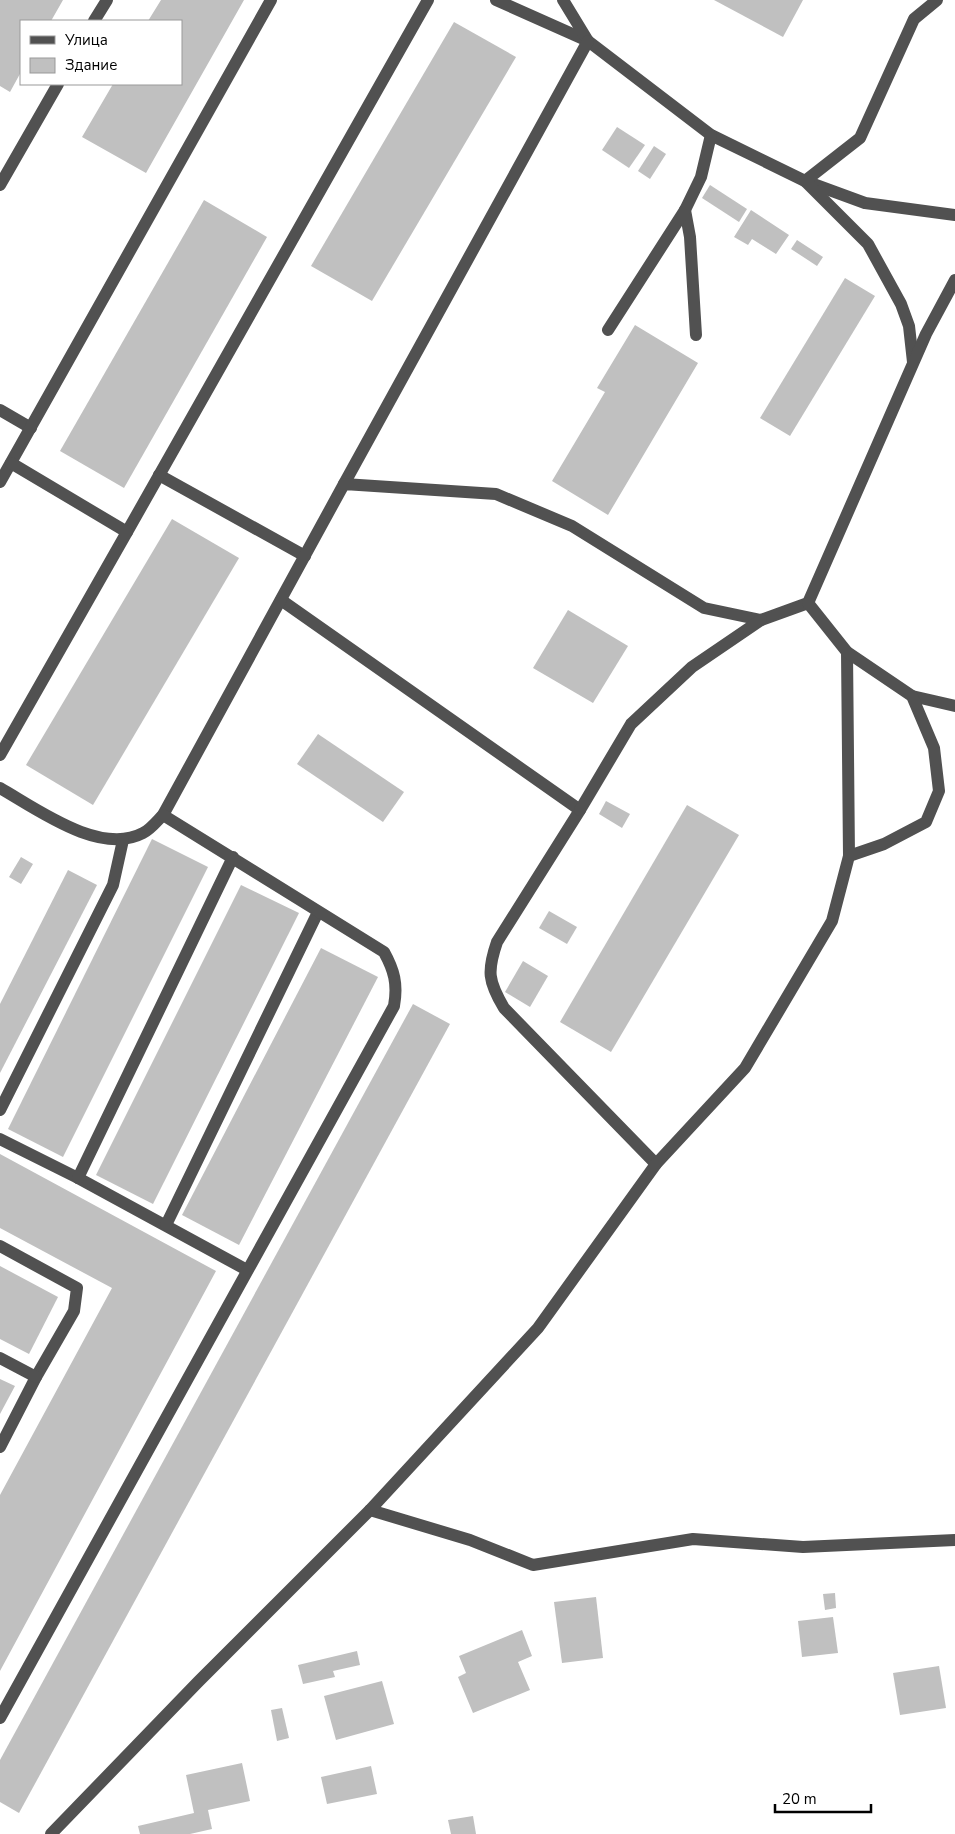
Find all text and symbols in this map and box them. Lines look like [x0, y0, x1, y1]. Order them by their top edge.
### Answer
legend [20, 20, 182, 85]
text: Улица [64, 30, 108, 50]
text: Здание [65, 55, 117, 75]
scale bar [775, 1782, 871, 1814]
text: 20 m [782, 1789, 817, 1809]

